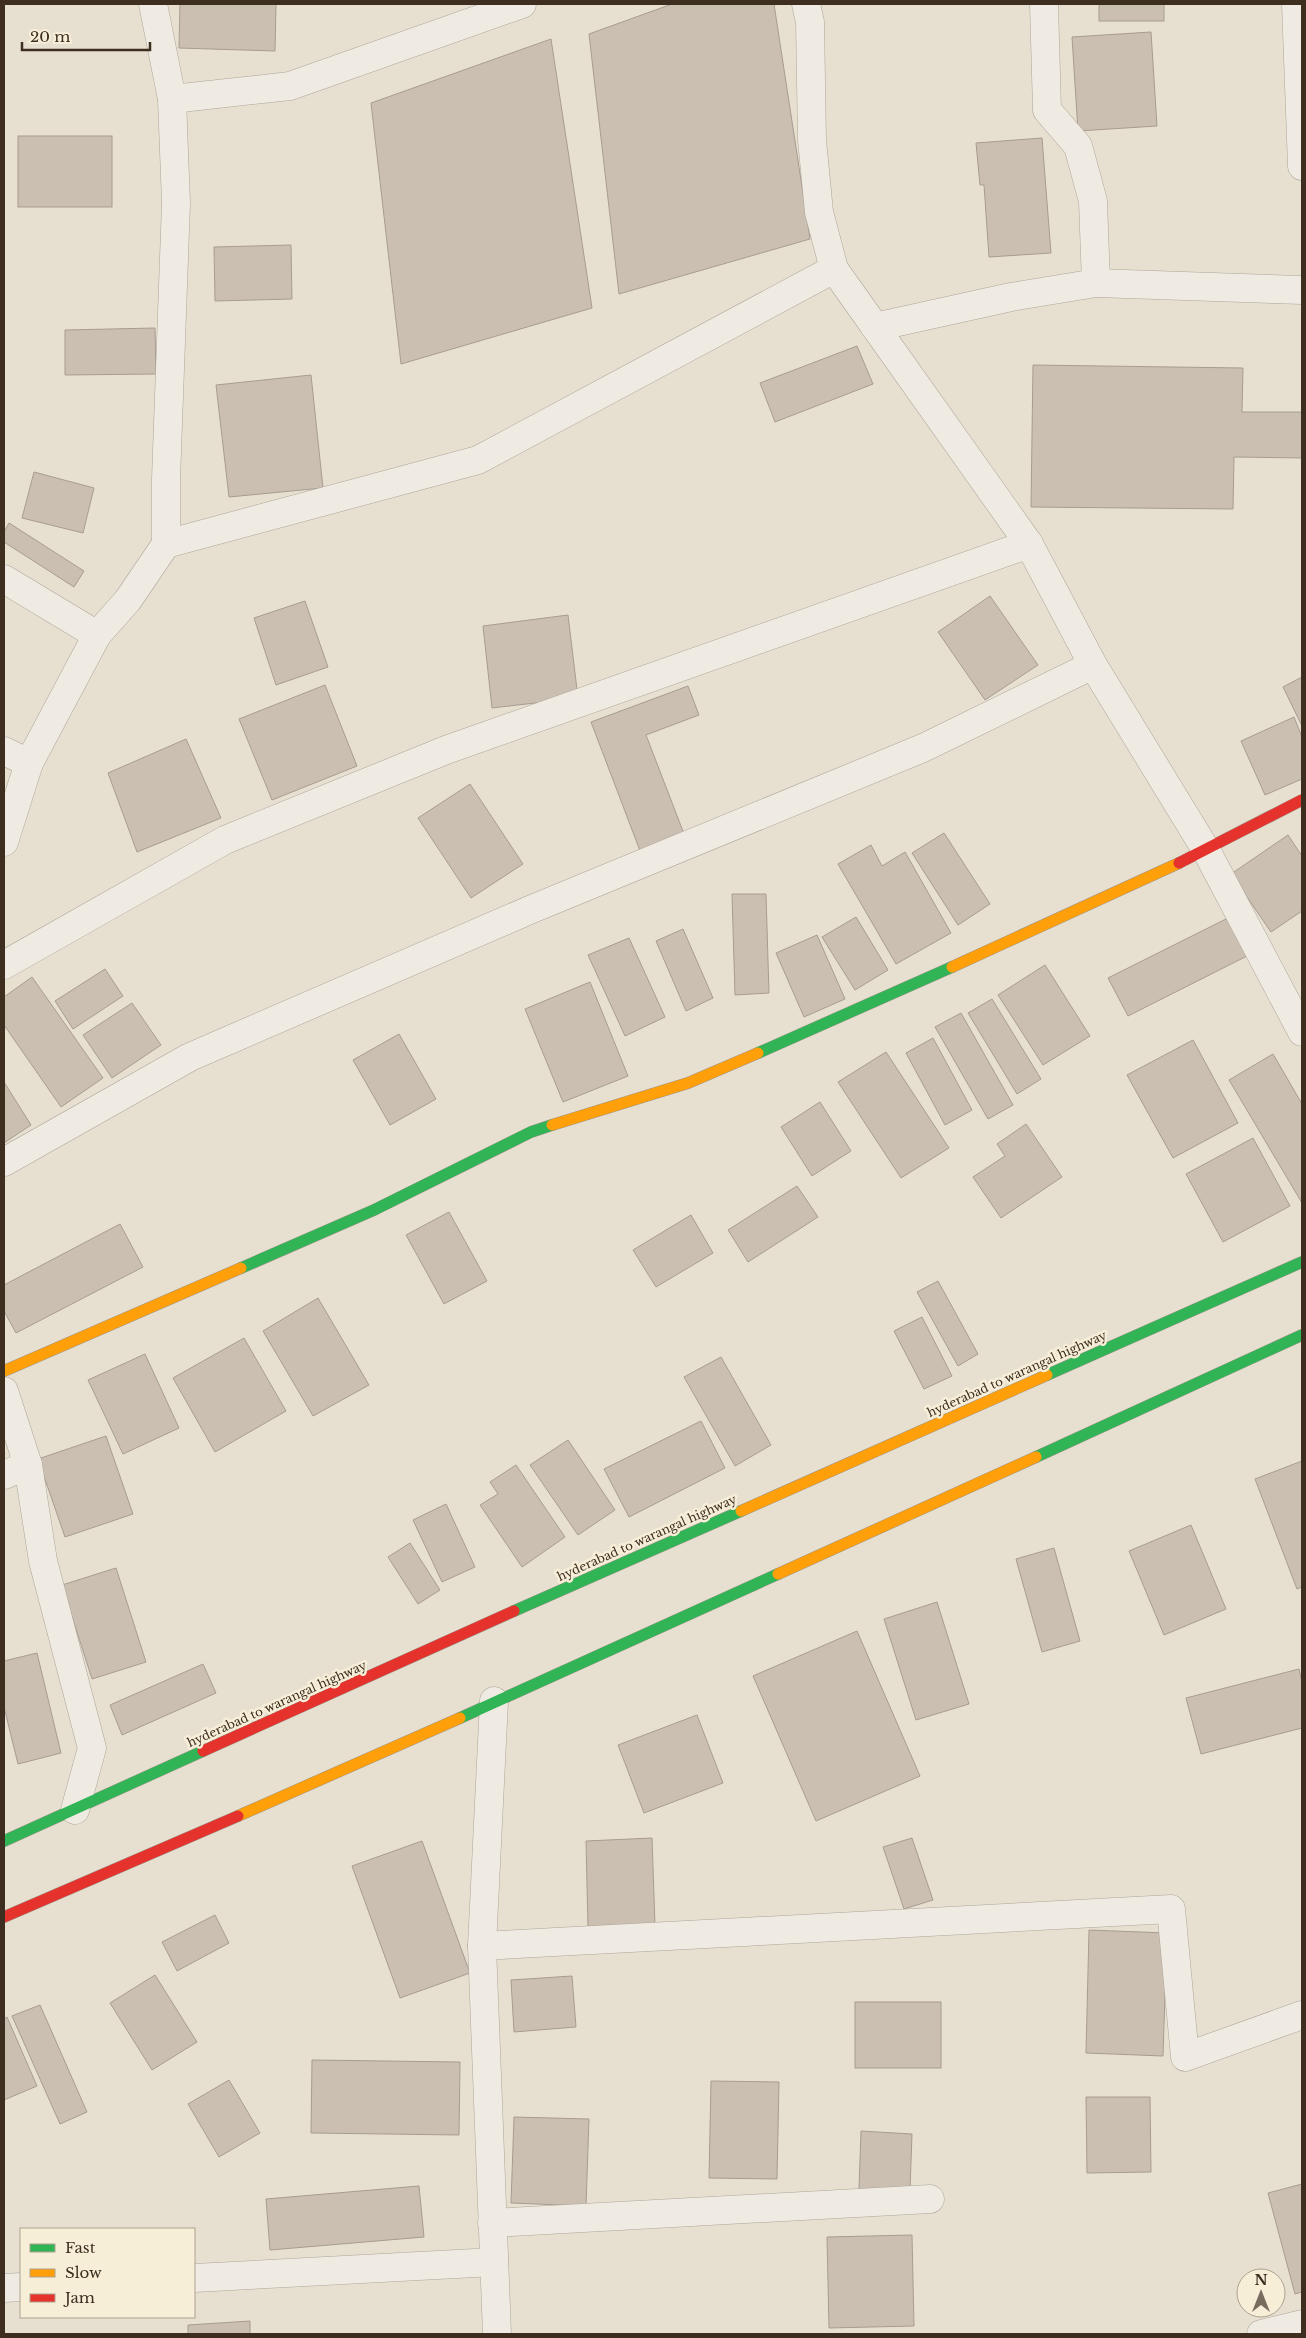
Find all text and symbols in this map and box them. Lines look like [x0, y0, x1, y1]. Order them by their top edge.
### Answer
scale bar [22, 20, 150, 52]
text: 20 m [30, 27, 70, 46]
street label: hyderabad to warangal highway [925, 1327, 1109, 1420]
street label: hyderabad to warangal highway [555, 1491, 739, 1584]
street label: hyderabad to warangal highway [185, 1657, 369, 1750]
legend [20, 2228, 195, 2318]
text: Fast [65, 2238, 96, 2257]
text: Slow [65, 2263, 102, 2282]
north arrow [1236, 2268, 1286, 2318]
text: N [1254, 2271, 1268, 2289]
text: Jam [63, 2288, 95, 2307]

